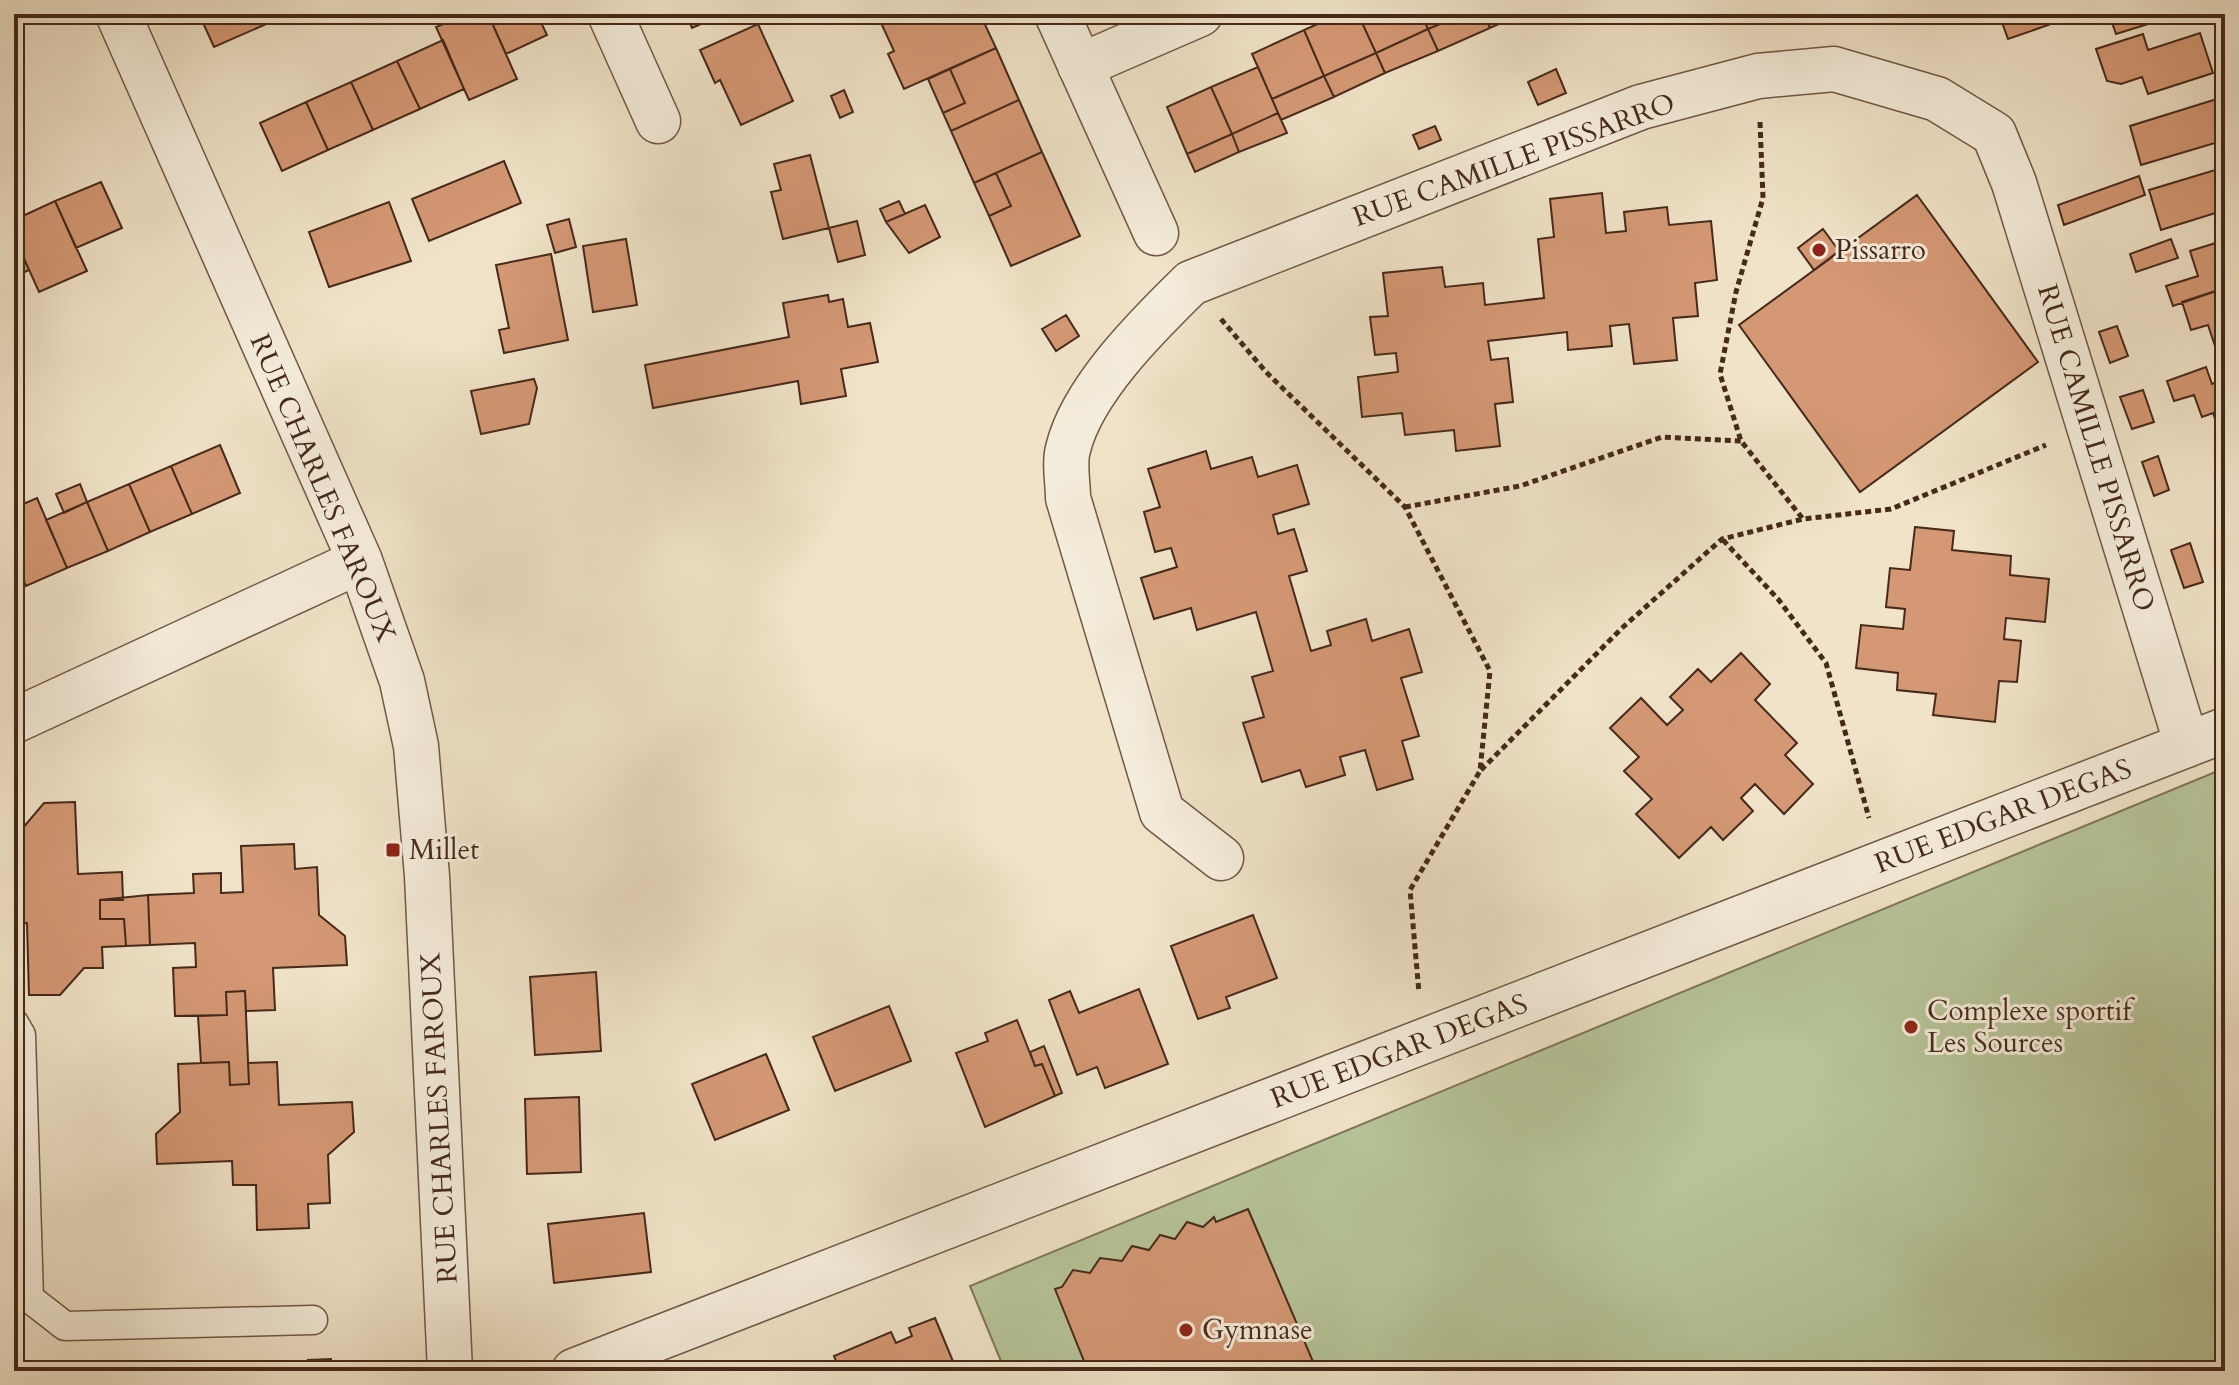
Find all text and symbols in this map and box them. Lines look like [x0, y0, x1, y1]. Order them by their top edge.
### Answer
street label: RUE CAMILLE PISSARRO [1348, 84, 1680, 236]
place label: Pissarro [1835, 231, 1926, 269]
marker: Pissarro [1810, 241, 1828, 259]
street label: RUE CAMILLE PISSARRO [2028, 280, 2164, 616]
street label: RUE CHARLES FAROUX [241, 328, 405, 648]
street label: RUE EDGAR DEGAS [1869, 749, 2137, 883]
place label: Millet [409, 831, 479, 869]
marker: Millet [384, 841, 402, 859]
street label: RUE CHARLES FAROUX [411, 952, 467, 1284]
street label: RUE EDGAR DEGAS [1265, 984, 1533, 1118]
place label: Complexe sportif Les Sources [1927, 992, 2135, 1062]
marker: Complexe sportif Les Sources [1902, 1018, 1920, 1036]
place label: Gymnase [1202, 1311, 1313, 1349]
marker: Gymnase [1177, 1321, 1195, 1339]

